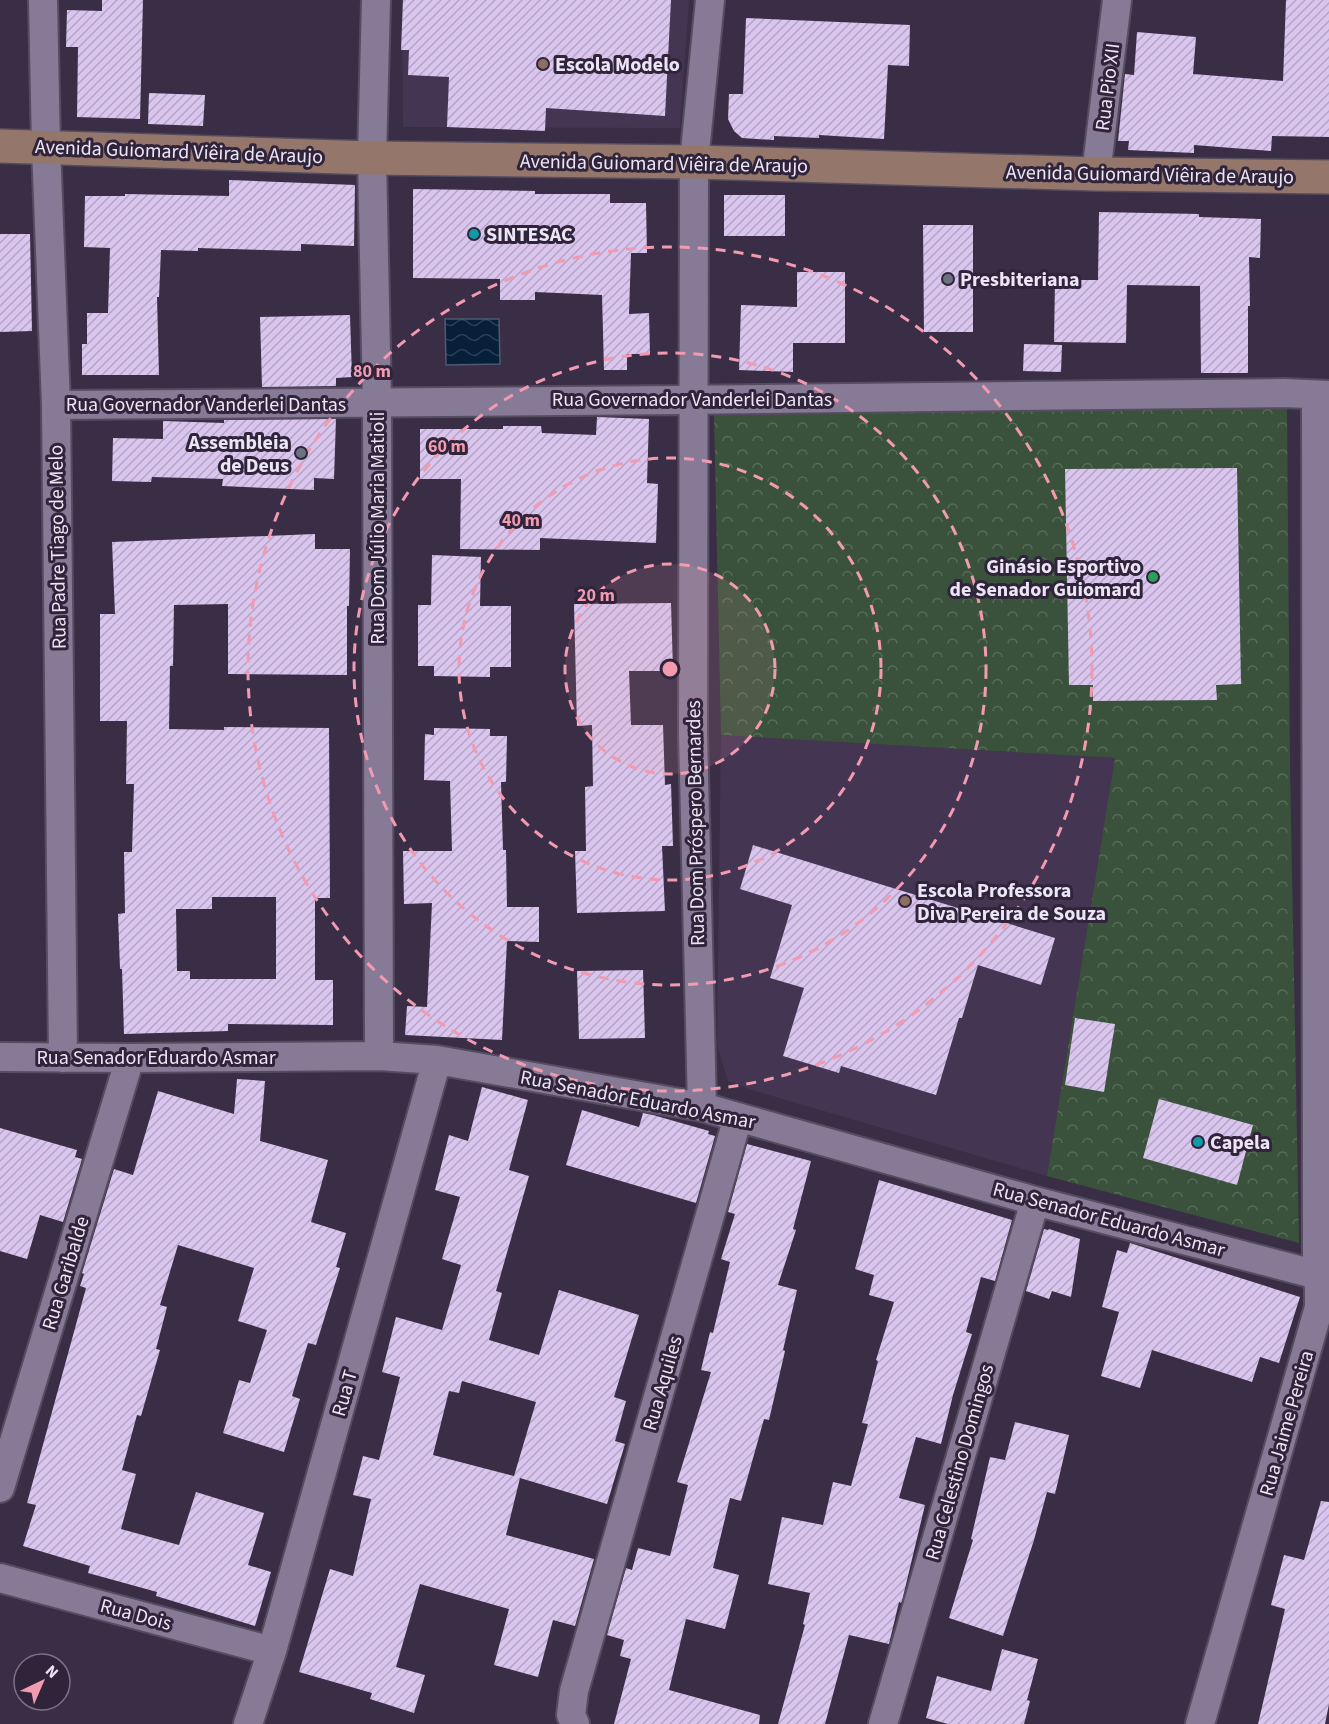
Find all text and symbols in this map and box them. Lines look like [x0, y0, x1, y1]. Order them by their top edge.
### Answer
street label: Rua Pio XII [1089, 42, 1127, 133]
place label: Escola Modelo [555, 51, 680, 79]
marker: Escola Modelo [536, 57, 550, 71]
street label: Avenida Guiomard Viêira de Araujo [35, 133, 323, 171]
street label: Avenida Guiomard Viêira de Araujo [520, 147, 808, 181]
street label: Avenida Guiomard Viêira de Araujo [1006, 158, 1294, 192]
place label: SINTESAC [486, 221, 573, 249]
marker: SINTESAC [467, 227, 481, 241]
place label: Presbiteriana [960, 266, 1080, 294]
marker: Presbiteriana [941, 272, 955, 286]
text: 80 m [353, 359, 391, 384]
street label: Rua Governador Vanderlei Dantas [552, 386, 832, 414]
street label: Rua Governador Vanderlei Dantas [66, 391, 346, 419]
street label: Rua Dom Júlio Maria Matioli [364, 412, 392, 644]
place label: Assembleia de Deus [187, 429, 289, 480]
text: 60 m [428, 434, 466, 459]
street label: Rua Padre Tiago de Melo [42, 445, 74, 649]
marker: Assembleia de Deus [294, 446, 308, 460]
text: 40 m [502, 508, 540, 533]
place label: Ginásio Esportivo de Senador Guiomard [950, 553, 1141, 604]
marker: Ginásio Esportivo de Senador Guiomard [1146, 570, 1160, 584]
text: 20 m [577, 583, 615, 608]
centre of rings [660, 659, 680, 679]
street label: Rua Dom Próspero Bernardes [680, 700, 712, 946]
place label: Escola Professora Diva Pereira de Souza [917, 877, 1106, 928]
marker: Escola Professora Diva Pereira de Souza [898, 894, 912, 908]
street label: Rua Senador Eduardo Asmar [36, 1044, 276, 1072]
street label: Rua Senador Eduardo Asmar [518, 1063, 758, 1137]
place label: Capela [1210, 1129, 1270, 1157]
marker: Capela [1191, 1135, 1205, 1149]
street label: Rua Senador Eduardo Asmar [990, 1175, 1228, 1264]
street label: Rua Garibalde [35, 1213, 97, 1334]
street label: Rua Aquiles [636, 1333, 690, 1434]
street label: Rua Jaime Pereira [1253, 1347, 1321, 1499]
street label: Rua Celestino Domingos [919, 1361, 1001, 1564]
street label: Rua T [325, 1367, 365, 1420]
street label: Rua Dois [97, 1592, 175, 1638]
north arrow [12, 1652, 72, 1712]
text: N [40, 1660, 63, 1684]

